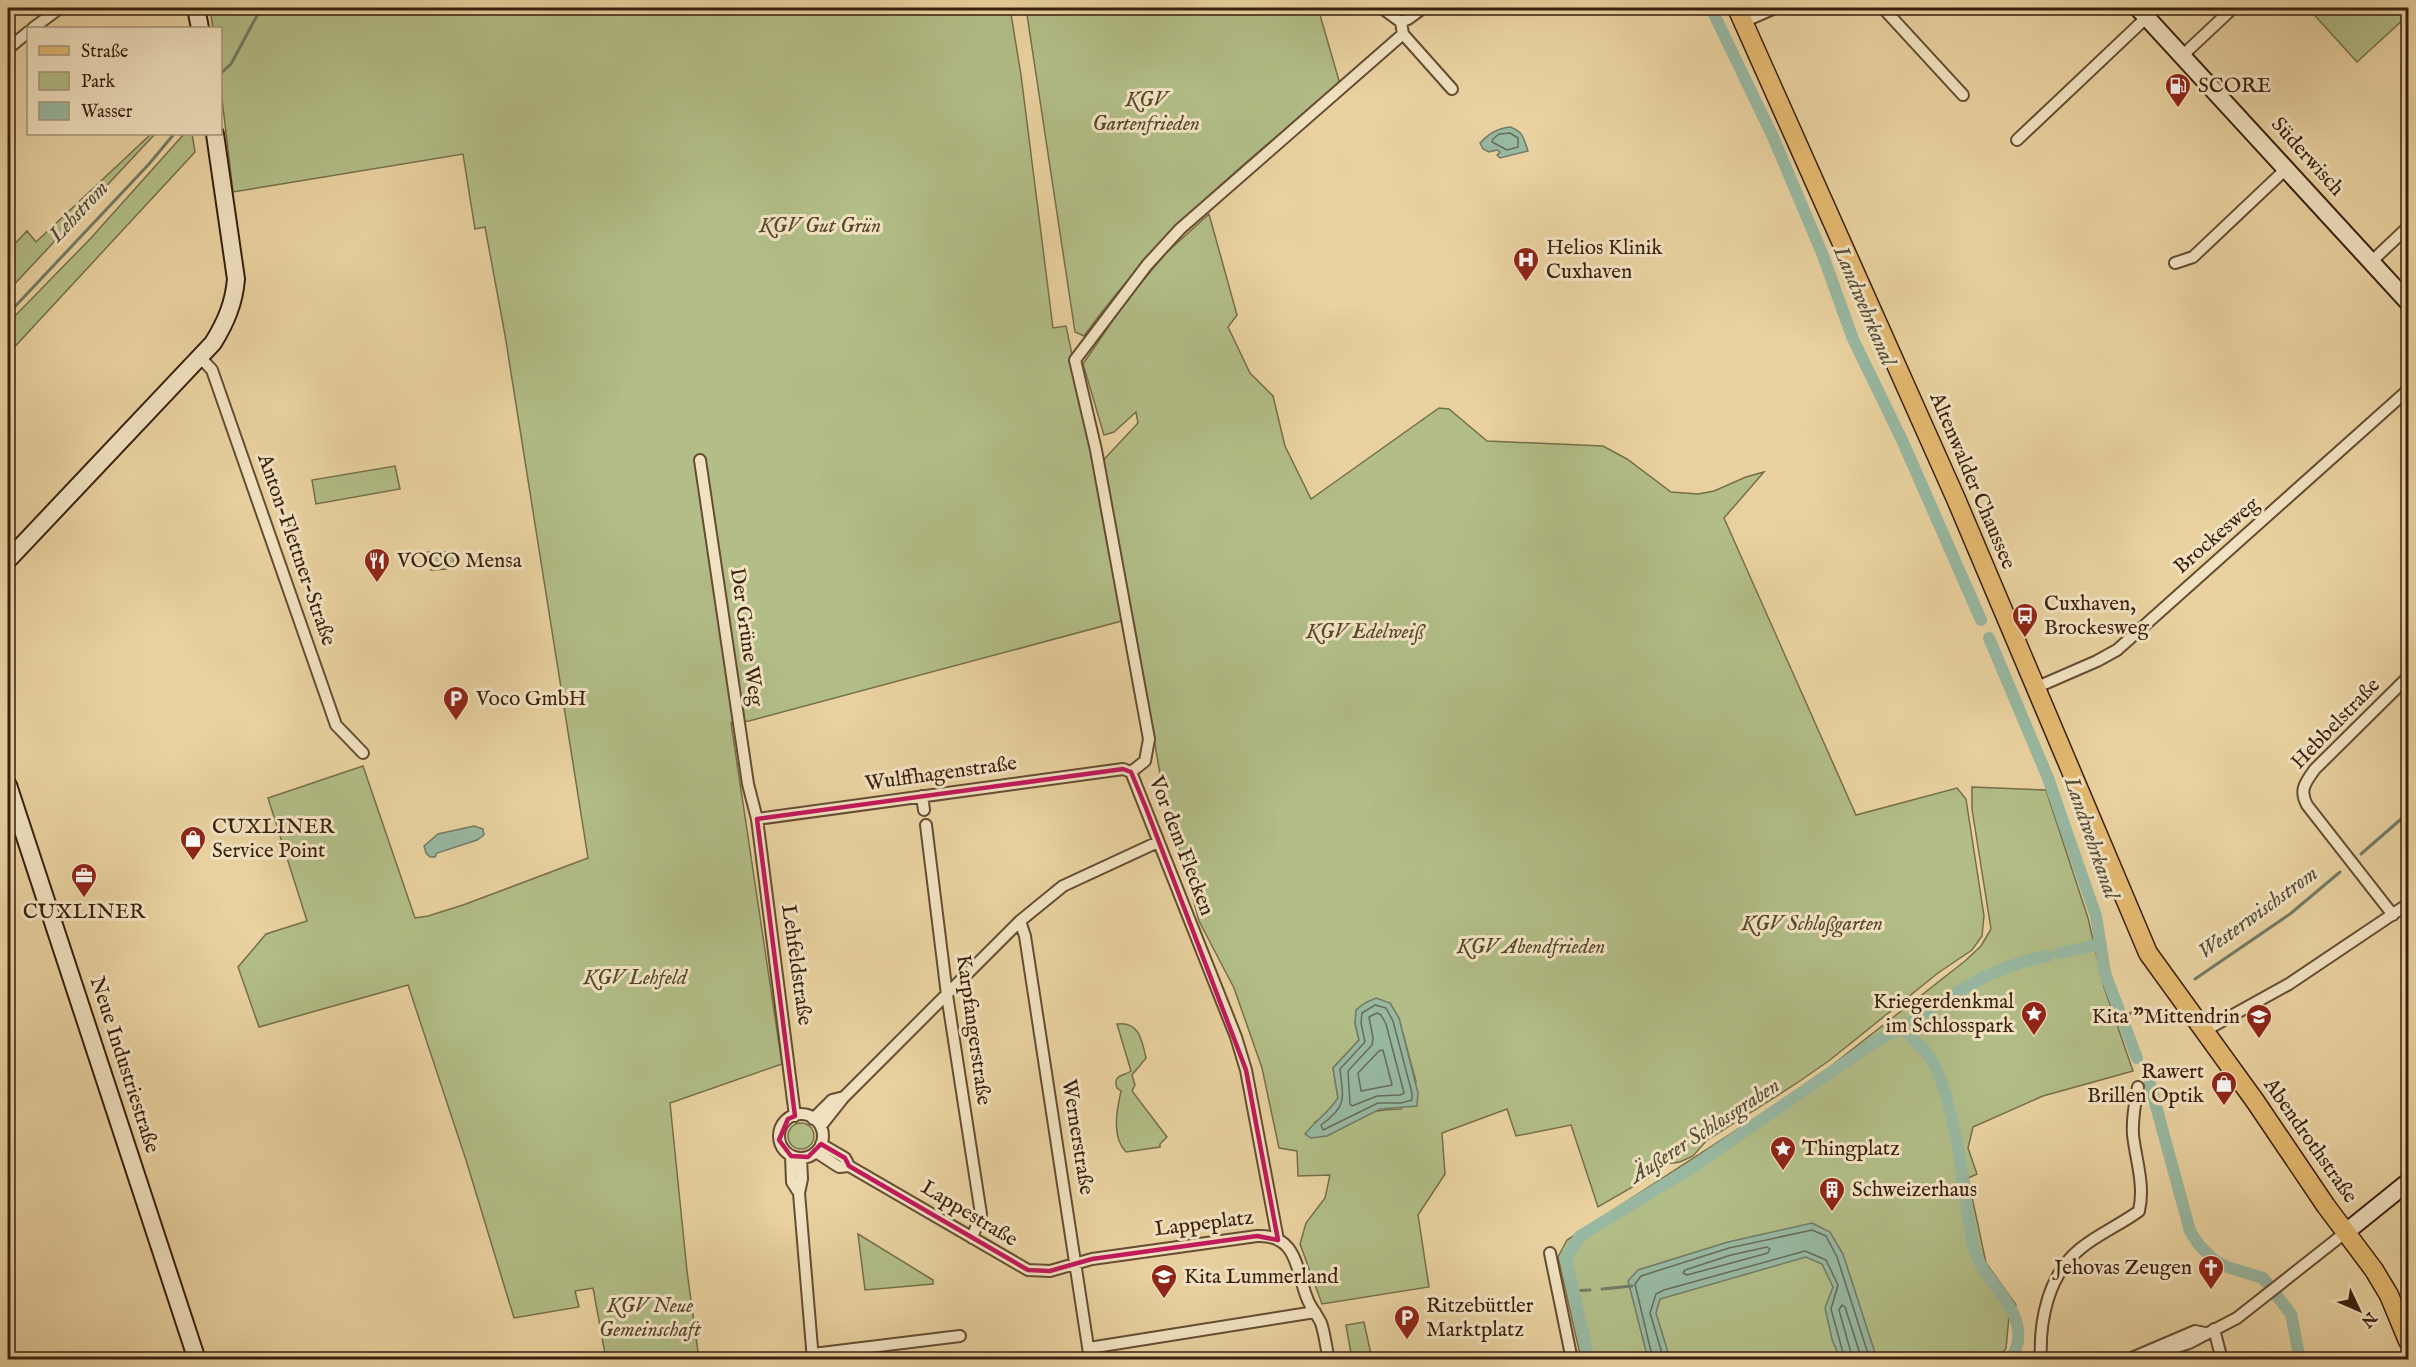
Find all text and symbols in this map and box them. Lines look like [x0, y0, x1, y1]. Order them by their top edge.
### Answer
legend [27, 27, 222, 135]
text: Straße [81, 41, 128, 64]
text: Park [81, 71, 116, 94]
fuel station icon: SCORE [2163, 71, 2193, 109]
place label: SCORE [2198, 73, 2271, 100]
park label: KGV Gartenfrieden [1092, 87, 1200, 138]
text: Wasser [81, 101, 133, 124]
street label: Süderwisch [2264, 112, 2350, 202]
water label: Lehstrom [42, 175, 115, 250]
park label: KGV Gut Grün [758, 213, 881, 240]
place label: Helios Klinik Cuxhaven [1546, 235, 1663, 286]
water label: Landwehrkanal [1826, 241, 1903, 372]
hospital icon: Helios Klinik Cuxhaven [1511, 245, 1541, 283]
street label: Altenwalder Chaussee [1922, 388, 2022, 574]
street label: Anton-Flettner-Straße [250, 450, 342, 650]
street label: Brockesweg [2169, 491, 2266, 581]
restaurant icon: VOCO Mensa [362, 546, 392, 584]
place label: VOCO Mensa [396, 548, 523, 575]
street label: Der Grüne Weg [723, 566, 769, 709]
place label: Cuxhaven, Brockesweg [2044, 591, 2149, 642]
bus stop icon: Cuxhaven, Brockesweg [2010, 601, 2040, 639]
park label: KGV Edelweiß [1305, 619, 1427, 646]
street label: Hebbelstraße [2286, 672, 2387, 775]
parking icon: Voco GmbH [441, 684, 471, 722]
place label: Voco GmbH [475, 686, 587, 713]
street label: Wulffhagenstraße [863, 750, 1019, 798]
street label: Vor dem Flecken [1142, 771, 1220, 920]
water label: Landwehrkanal [2057, 772, 2126, 905]
place label: CUXLINER Service Point [212, 814, 335, 865]
shop icon: CUXLINER Service Point [178, 824, 208, 862]
water label: Westerwischstrom [2192, 860, 2324, 966]
office icon: CUXLINER [69, 861, 99, 899]
place label: CUXLINER [23, 899, 146, 926]
street label: Lehfeldstraße [774, 903, 818, 1028]
park label: KGV Schloßgarten [1740, 911, 1883, 938]
park label: KGV Abendfrieden [1456, 934, 1605, 961]
street label: Karpfangerstraße [949, 953, 997, 1107]
park label: KGV Lehfeld [582, 965, 689, 992]
street label: Neue Industriestraße [83, 973, 165, 1157]
place label: Kriegerdenkmal im Schlosspark [1873, 989, 2015, 1040]
place icon: Kriegerdenkmal im Schlosspark [2019, 999, 2049, 1037]
school or university icon: Kita "Mittendrin [2244, 1002, 2274, 1040]
place label: Kita "Mittendrin [2092, 1004, 2240, 1031]
place label: Rawert Brillen Optik [2087, 1059, 2205, 1110]
shop icon: Rawert Brillen Optik [2209, 1069, 2239, 1107]
water label: Äußerer Schlossgraben [1623, 1072, 1786, 1191]
street label: Abendrothstraße [2256, 1072, 2363, 1209]
street label: Wernerstraße [1055, 1077, 1100, 1197]
place icon: Thingplatz [1768, 1134, 1798, 1172]
place label: Thingplatz [1802, 1136, 1900, 1163]
street label: Lappestraße [916, 1175, 1023, 1254]
building icon: Schweizerhaus [1817, 1175, 1847, 1213]
place label: Schweizerhaus [1852, 1177, 1977, 1204]
street label: Lappeplatz [1153, 1205, 1255, 1243]
church icon: Jehovas Zeugen [2196, 1253, 2226, 1291]
place label: Jehovas Zeugen [2052, 1255, 2192, 1282]
school or university icon: Kita Lummerland [1149, 1262, 1179, 1300]
place label: Kita Lummerland [1184, 1264, 1339, 1291]
north arrow [2329, 1280, 2389, 1340]
park label: KGV Neue Gemeinschaft [599, 1293, 702, 1344]
place label: Ritzebüttler Marktplatz [1426, 1293, 1534, 1344]
parking icon: Ritzebüttler Marktplatz [1392, 1303, 1422, 1341]
text: N [2356, 1306, 2381, 1331]

